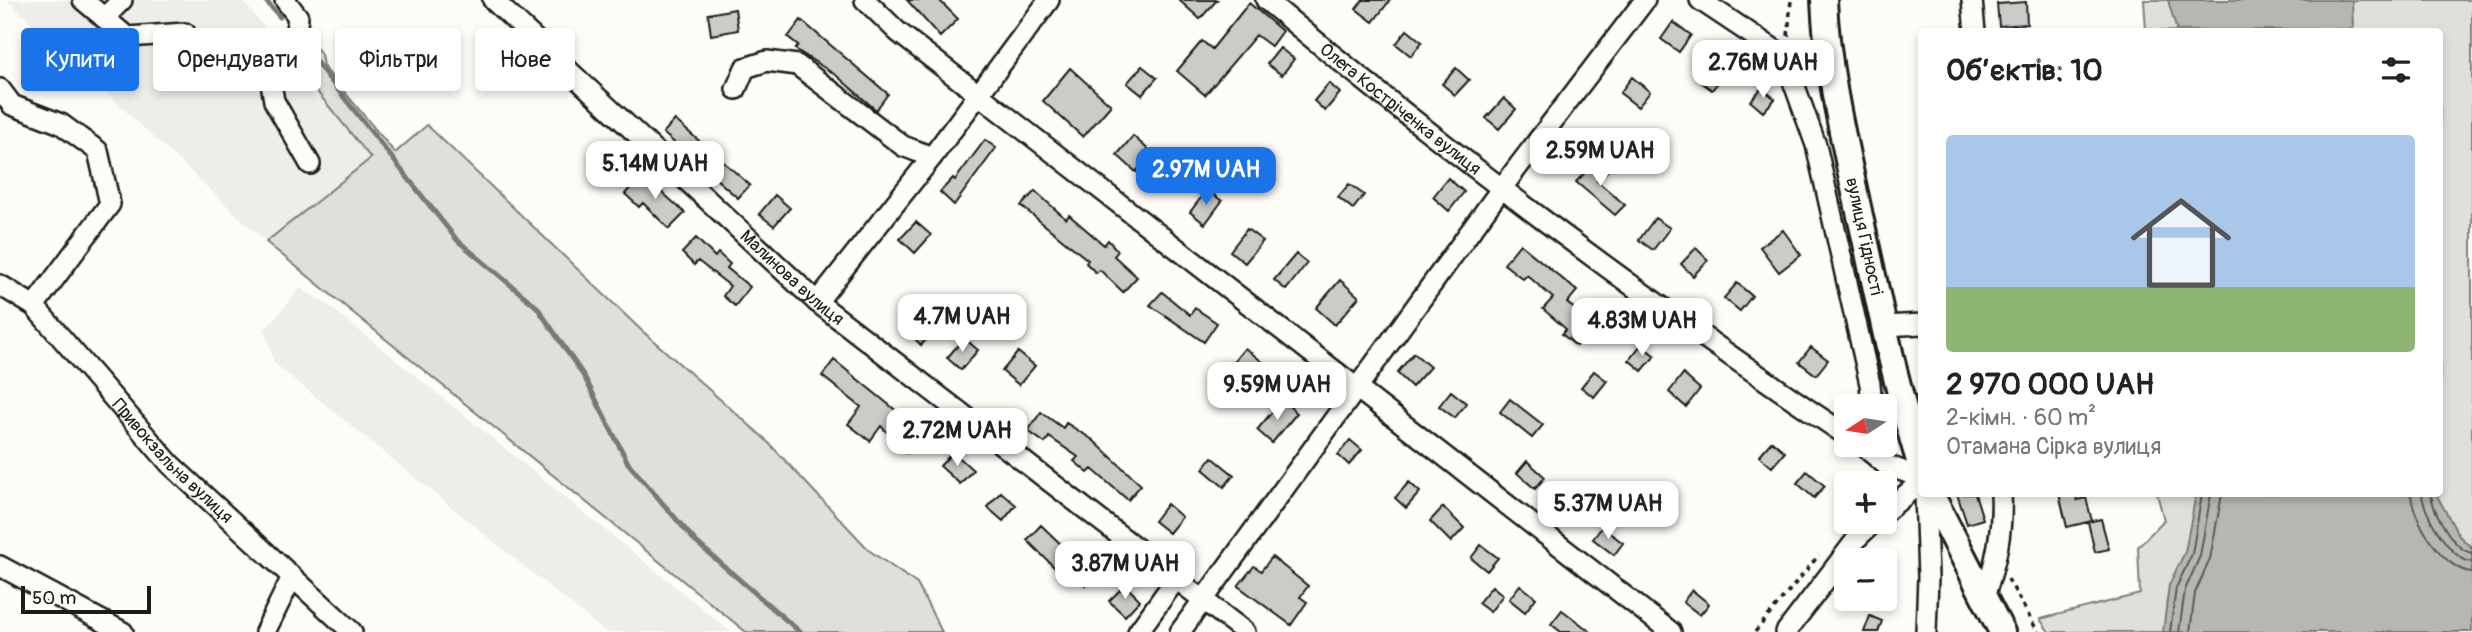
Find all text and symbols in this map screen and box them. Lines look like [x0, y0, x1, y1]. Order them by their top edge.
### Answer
chip: Купити [21, 28, 139, 91]
chip: Орендувати [153, 28, 321, 91]
chip: Фільтри [335, 28, 461, 91]
chip: Нове [475, 28, 575, 91]
street label: Олега Костріченка вулиця [1315, 38, 1486, 180]
pin: 2.76M UAH [1683, 41, 1843, 100]
text: 2.76M UAH [1708, 48, 1818, 77]
icon: filters [2377, 51, 2415, 89]
text: Об’єктів: 10 [1946, 52, 2103, 89]
pin: 2.59M UAH [1520, 128, 1680, 188]
text: 2.59M UAH [1546, 136, 1654, 165]
pin: 5.14M UAH [575, 142, 735, 201]
pin: 2.97M UAH [1126, 148, 1286, 207]
text: 5.14M UAH [602, 149, 708, 178]
text: 2.97M UAH [1152, 155, 1260, 184]
street label: вулиця Гідності [1841, 175, 1888, 297]
icon: home [2118, 180, 2244, 306]
street label: Малинова вулиця [735, 225, 849, 330]
pin: 4.7M UAH [890, 294, 1034, 354]
pin: 4.83M UAH [1562, 298, 1722, 358]
text: 4.7M UAH [914, 302, 1010, 331]
text: 4.83M UAH [1587, 306, 1697, 335]
pin: 9.59M UAH [1197, 362, 1357, 422]
text: 2 970 000 UAH [1946, 366, 2154, 403]
text: 9.59M UAH [1223, 370, 1331, 399]
street label: Привокзальна вулиця [107, 394, 238, 528]
north arrow [1834, 394, 1897, 457]
map controls [1834, 394, 1897, 611]
text: 2-кімн. · 60 m² [1946, 403, 2096, 432]
pin: 2.72M UAH [877, 408, 1037, 468]
text: 2.72M UAH [902, 416, 1012, 445]
text: Отамана Сірка вулиця [1946, 432, 2161, 461]
button: + [1834, 471, 1897, 534]
pin: 5.37M UAH [1528, 482, 1688, 541]
text: 5.37M UAH [1554, 489, 1662, 518]
pin: 3.87M UAH [1045, 542, 1205, 601]
button: − [1834, 548, 1897, 611]
text: 3.87M UAH [1071, 549, 1179, 578]
scale bar [21, 583, 150, 615]
text: 50 m [32, 586, 76, 610]

